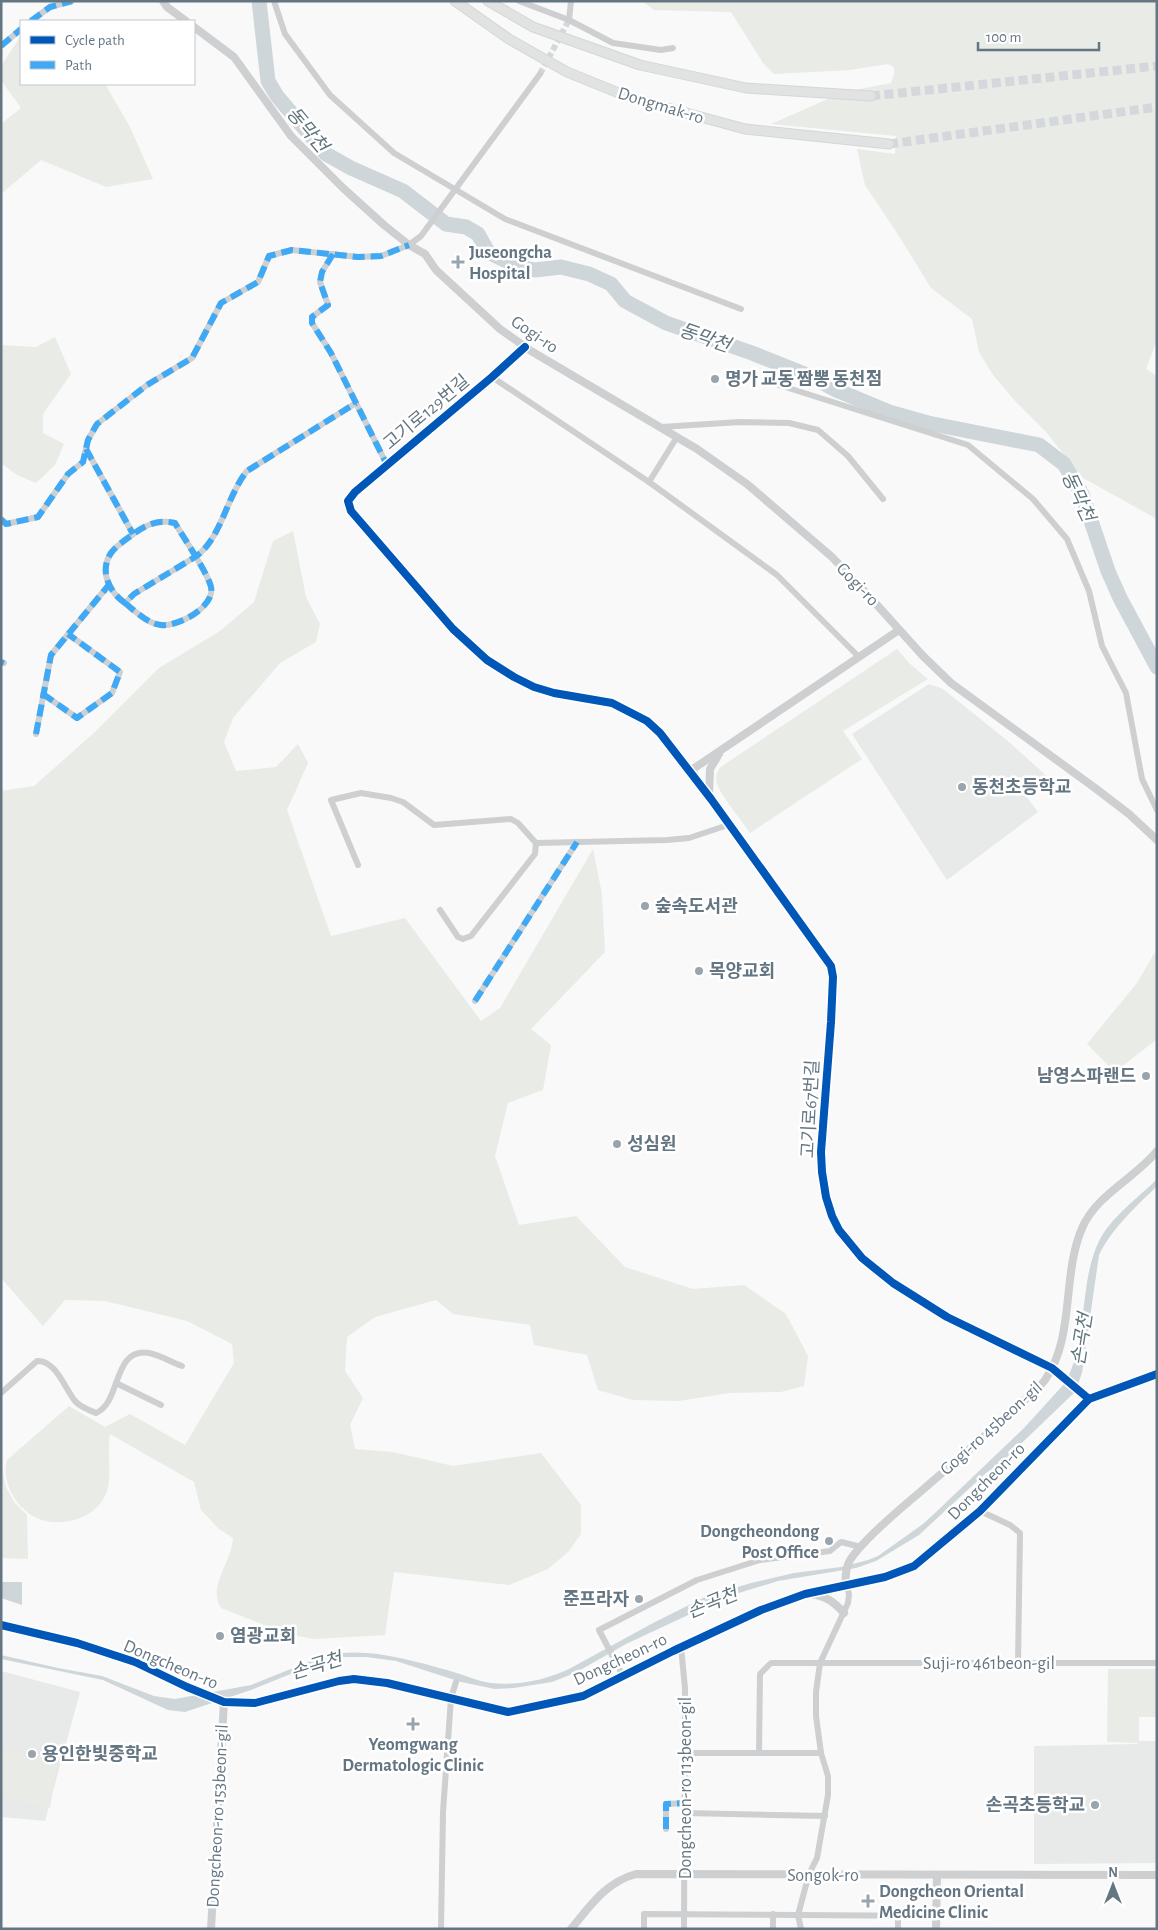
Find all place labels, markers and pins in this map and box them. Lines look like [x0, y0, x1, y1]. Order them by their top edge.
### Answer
place label: Juseongcha Hospital [469, 244, 552, 283]
marker: Juseongcha Hospital [451, 255, 465, 269]
place label: 명가 교동 짬뽕 동천점 [725, 369, 882, 389]
marker: 명가 교동 짬뽕 동천점 [709, 373, 721, 385]
place label: 동천초등학교 [972, 777, 1071, 797]
marker: 동천초등학교 [956, 781, 968, 793]
place label: 숲속도서관 [655, 897, 738, 916]
marker: 숲속도서관 [639, 900, 651, 912]
place label: 목양교회 [709, 962, 775, 981]
marker: 목양교회 [693, 965, 705, 977]
place label: 남영스파랜드 [1037, 1067, 1136, 1086]
marker: 남영스파랜드 [1140, 1070, 1152, 1082]
place label: 성심원 [627, 1135, 677, 1154]
marker: 성심원 [611, 1138, 623, 1150]
place label: Dongcheondong Post Office [700, 1523, 820, 1562]
marker: Dongcheondong Post Office [823, 1535, 835, 1547]
place label: 준프라자 [563, 1590, 629, 1609]
marker: 준프라자 [633, 1593, 645, 1605]
place label: 염광교회 [230, 1627, 296, 1646]
marker: 염광교회 [214, 1630, 226, 1642]
marker: Yeomgwang Dermatologic Clinic [406, 1717, 420, 1731]
place label: Yeomgwang Dermatologic Clinic [342, 1736, 484, 1775]
place label: 용인한빛중학교 [42, 1744, 158, 1764]
marker: 용인한빛중학교 [26, 1748, 38, 1760]
place label: 손곡초등학교 [986, 1795, 1085, 1815]
marker: 손곡초등학교 [1089, 1799, 1101, 1811]
place label: Dongcheon Oriental Medicine Clinic [879, 1883, 1024, 1922]
marker: Dongcheon Oriental Medicine Clinic [861, 1894, 875, 1908]

